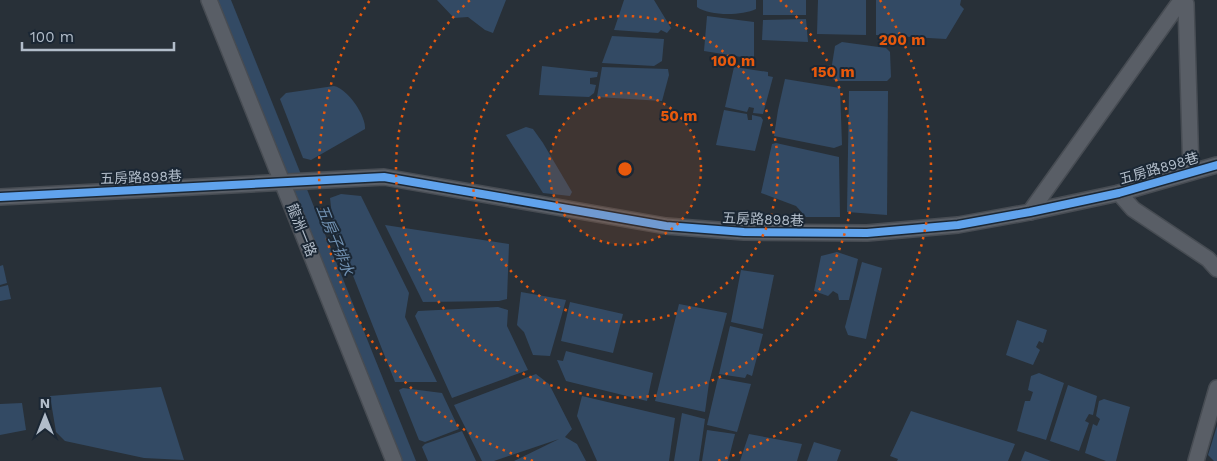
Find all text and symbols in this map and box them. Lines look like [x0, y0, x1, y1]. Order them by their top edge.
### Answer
scale bar [22, 20, 175, 52]
text: 100 m [30, 28, 74, 46]
text: 200 m [879, 31, 925, 49]
text: 100 m [711, 52, 755, 70]
text: 150 m [811, 63, 855, 81]
text: 50 m [661, 107, 697, 125]
street label: 五房路898巷 [1117, 149, 1201, 187]
centre of rings [616, 160, 634, 178]
street label: 五房路898巷 [100, 168, 182, 186]
street label: 龍洲一路 [284, 201, 320, 259]
water label: 五房子排水 [313, 202, 358, 279]
street label: 五房路898巷 [722, 210, 804, 228]
north arrow [20, 391, 70, 441]
text: N [40, 395, 50, 411]

